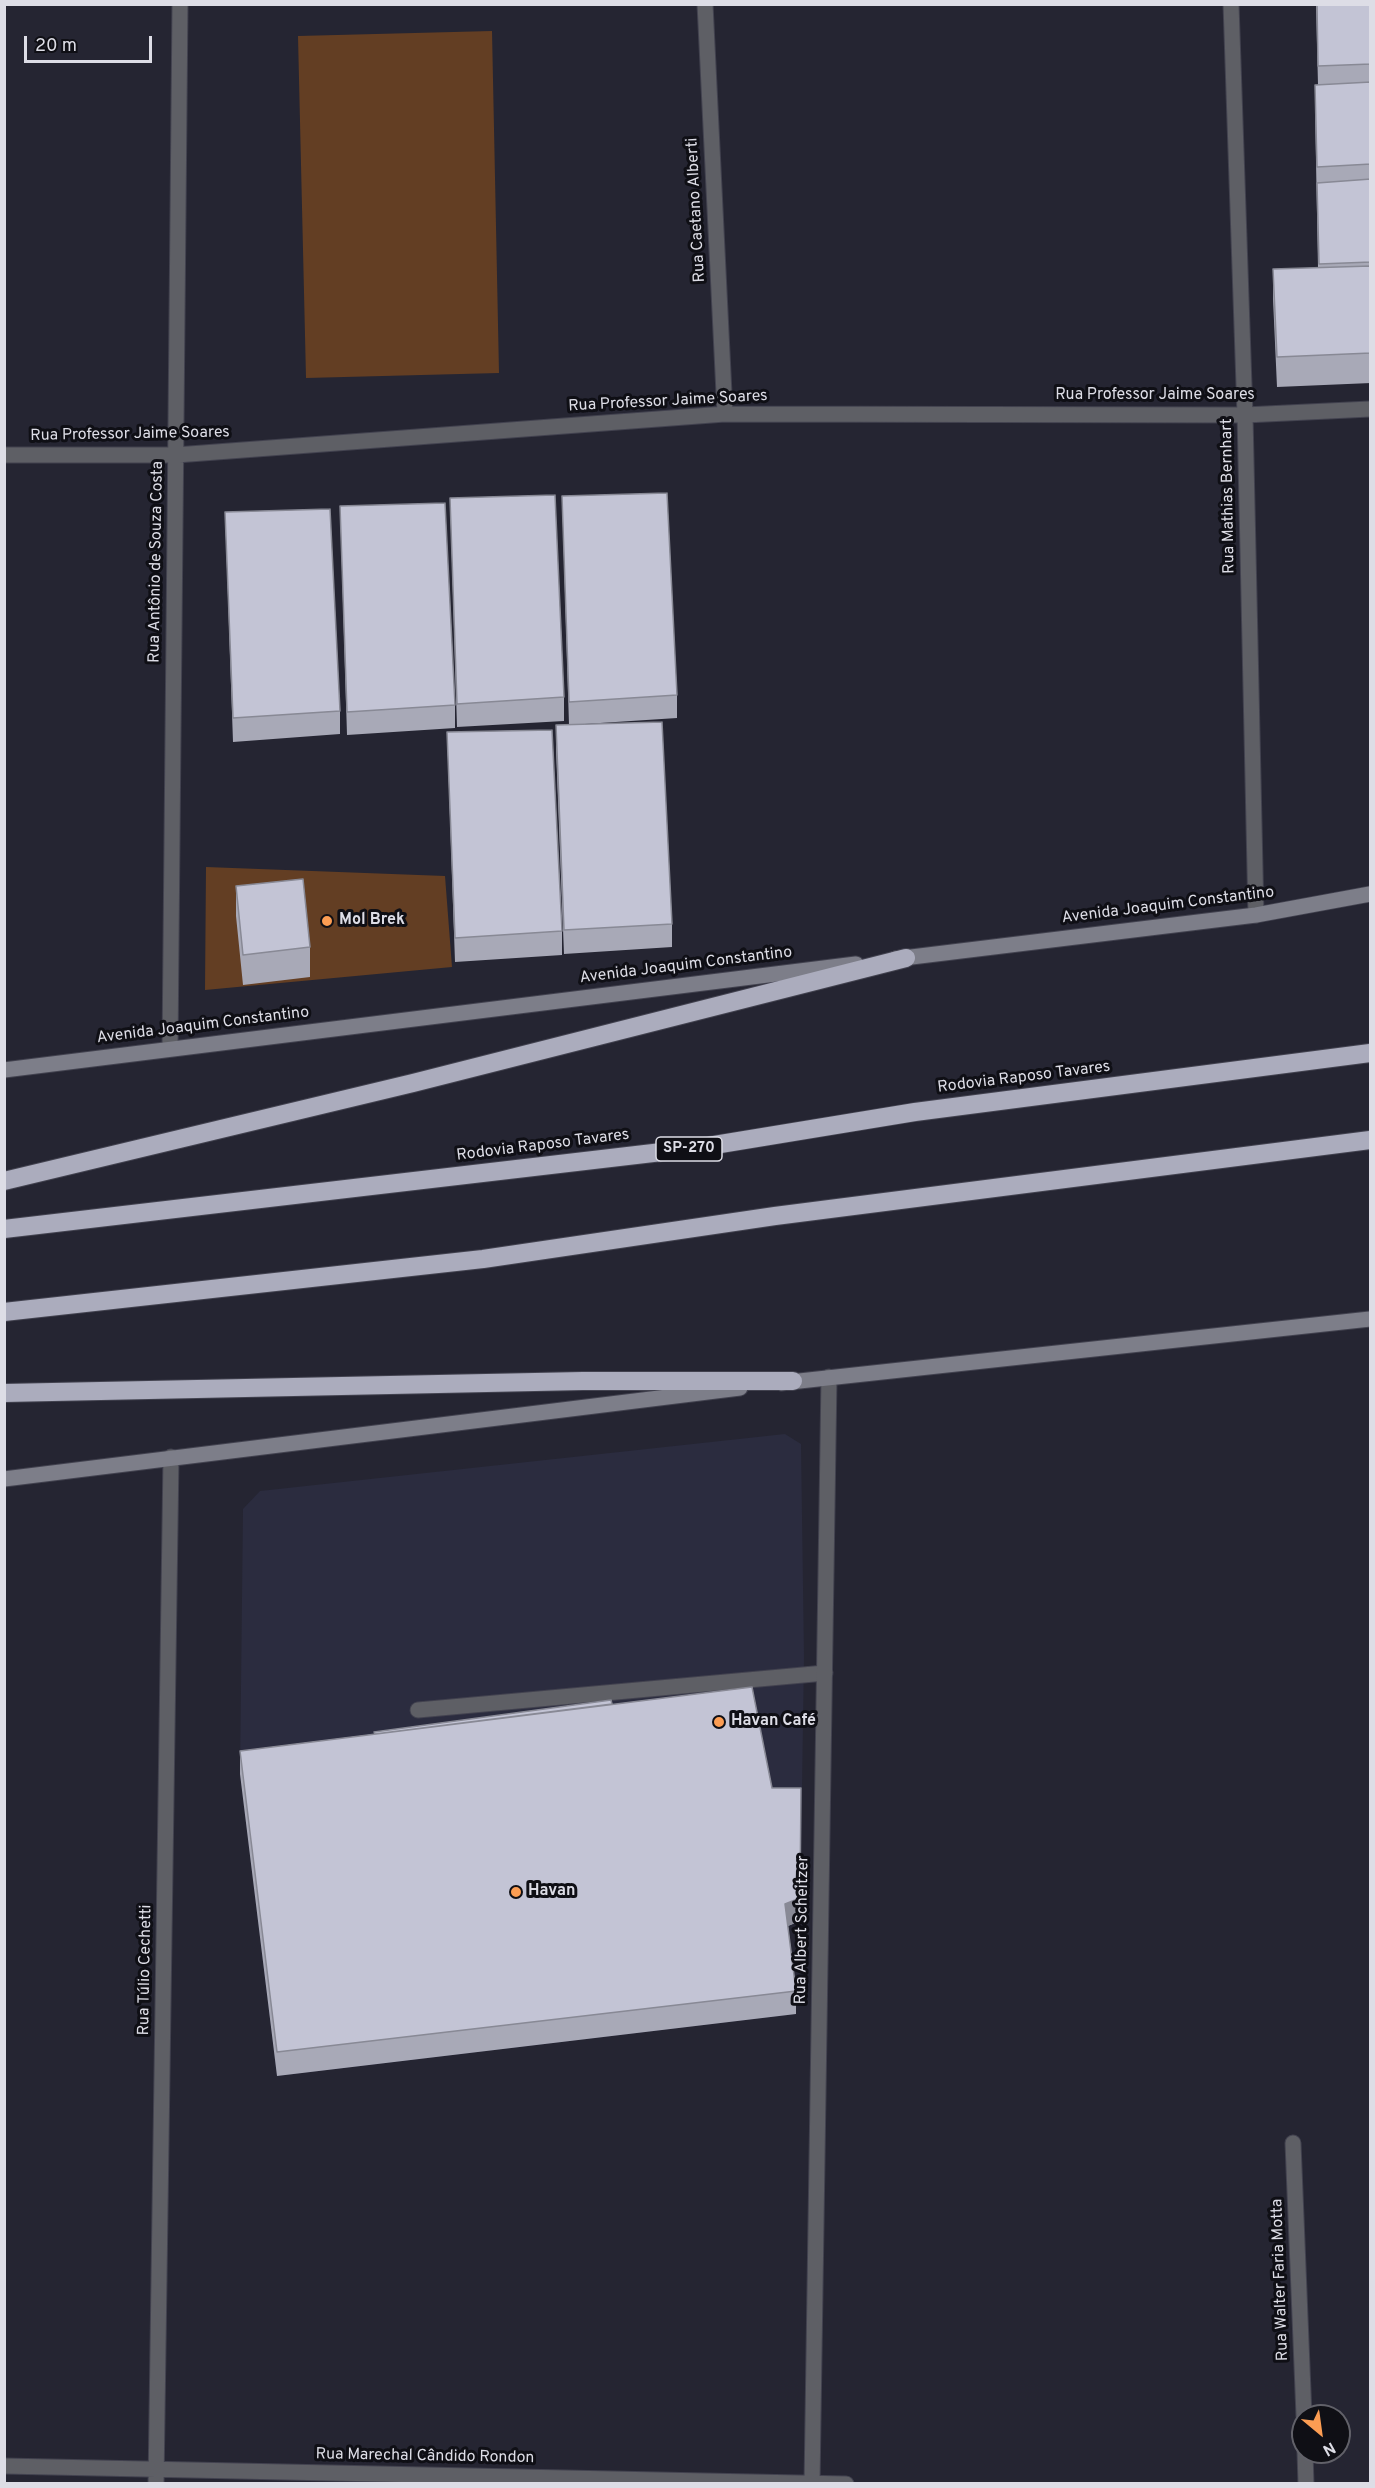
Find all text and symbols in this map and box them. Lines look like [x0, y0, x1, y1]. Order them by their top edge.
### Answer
scale bar [27, 24, 154, 62]
text: 20 m [35, 35, 77, 58]
street label: Rua Caetano Alberti [684, 137, 710, 283]
street label: Rua Professor Jaime Soares [1055, 386, 1255, 406]
street label: Rua Professor Jaime Soares [568, 387, 768, 417]
street label: Rua Mathias Bernhart [1218, 418, 1240, 574]
street label: Rua Professor Jaime Soares [30, 424, 230, 446]
street label: Rua Antônio de Souza Costa [146, 461, 168, 663]
street label: Avenida Joaquim Constantino [1061, 883, 1275, 929]
place label: Mol Brek [339, 911, 405, 931]
marker: Mol Brek [320, 914, 334, 928]
street label: Avenida Joaquim Constantino [579, 943, 793, 989]
street label: Avenida Joaquim Constantino [96, 1003, 310, 1049]
street label: Rodovia Raposo Tavares [937, 1058, 1111, 1098]
street label: Rodovia Raposo Tavares [456, 1126, 630, 1166]
road number: SP-270 [656, 1137, 722, 1161]
place label: Havan Café [731, 1712, 816, 1732]
marker: Havan Café [712, 1715, 726, 1729]
street label: Rua Albert Scheitzer [792, 1855, 814, 2005]
place label: Havan [528, 1882, 575, 1902]
marker: Havan [509, 1885, 523, 1899]
street label: Rua Túlio Cechetti [135, 1904, 157, 2036]
street label: Rua Walter Faria Motta [1269, 2198, 1293, 2362]
north arrow [1291, 2404, 1351, 2464]
text: N [1319, 2436, 1339, 2460]
street label: Rua Marechal Cândido Rondon [315, 2445, 535, 2469]

